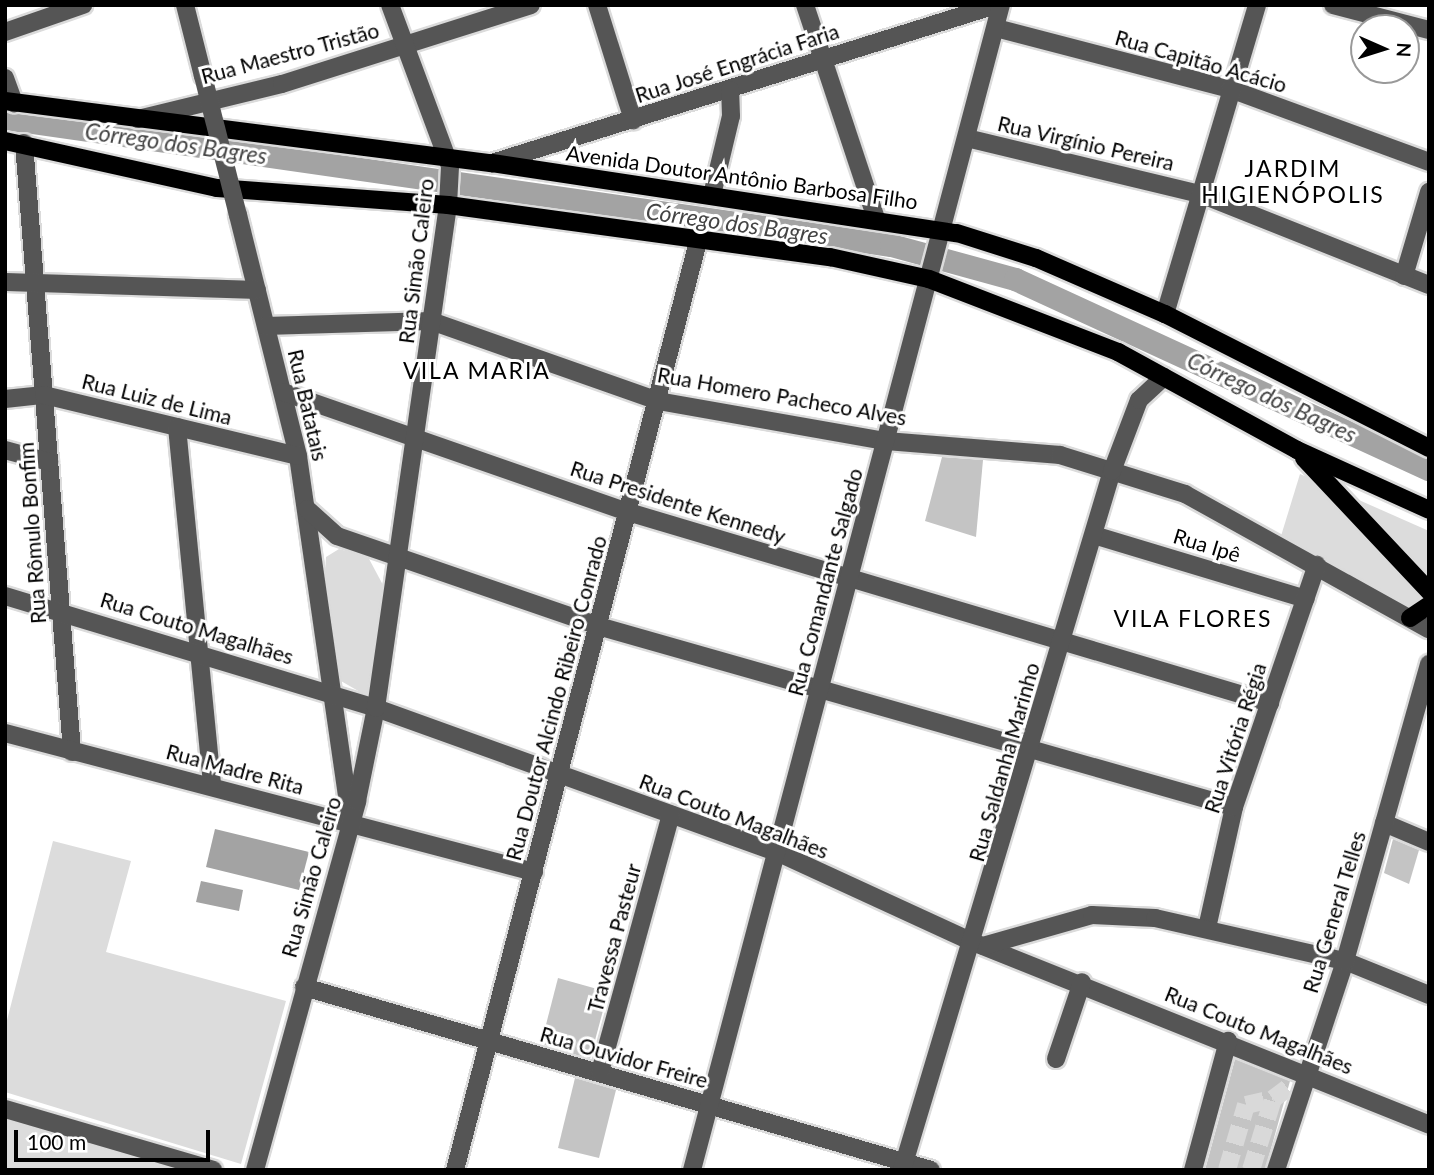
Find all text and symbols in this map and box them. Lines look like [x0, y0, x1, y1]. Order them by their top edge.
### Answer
north arrow [1350, 14, 1420, 84]
street label: Rua Maestro Tristão [198, 17, 382, 89]
street label: Rua José Engrácia Faria [632, 18, 842, 108]
street label: Rua Capitão Acácio [1112, 24, 1290, 98]
text: N [1393, 42, 1416, 58]
street label: Rua Virgínio Pereira [995, 110, 1177, 176]
water label: Córrego dos Bagres [83, 117, 269, 169]
street label: Avenida Doutor Antônio Barbosa Filho [564, 140, 920, 214]
district label: JARDIM HIGIENÓPOLIS [1203, 154, 1383, 208]
street label: Rua Simão Caleiro [393, 177, 439, 345]
water label: Córrego dos Bagres [644, 197, 830, 249]
water label: Córrego dos Bagres [1183, 346, 1361, 448]
street label: Rua Batatais [283, 347, 333, 463]
district label: VILA MARIA [404, 356, 550, 384]
street label: Rua Homero Pacheco Alves [655, 362, 909, 430]
street label: Rua Luiz de Lima [79, 368, 235, 430]
street label: Rua Rômulo Bonfim [13, 441, 51, 625]
street label: Rua Presidente Kennedy [567, 455, 789, 549]
street label: Rua Comandante Salgado [782, 465, 868, 699]
street label: Rua Ipê [1170, 523, 1244, 567]
street label: Rua Doutor Alcindo Ribeiro Conrado [500, 532, 612, 864]
street label: Rua Couto Magalhães [97, 587, 297, 669]
district label: VILA FLORES [1114, 604, 1272, 632]
street label: Rua Vitória Régia [1199, 659, 1271, 817]
street label: Rua Saldanha Marinho [964, 660, 1044, 864]
street label: Rua Madre Rita [163, 739, 307, 799]
street label: Rua Couto Magalhães [636, 768, 832, 864]
street label: Rua Simão Caleiro [276, 794, 346, 960]
street label: Rua General Telles [1297, 828, 1371, 996]
street label: Travessa Pasteur [582, 861, 646, 1015]
street label: Rua Couto Magalhães [1161, 981, 1357, 1079]
street label: Rua Ouvidor Freire [537, 1021, 711, 1093]
scale bar [18, 1116, 214, 1160]
text: 100 m [27, 1129, 86, 1154]

